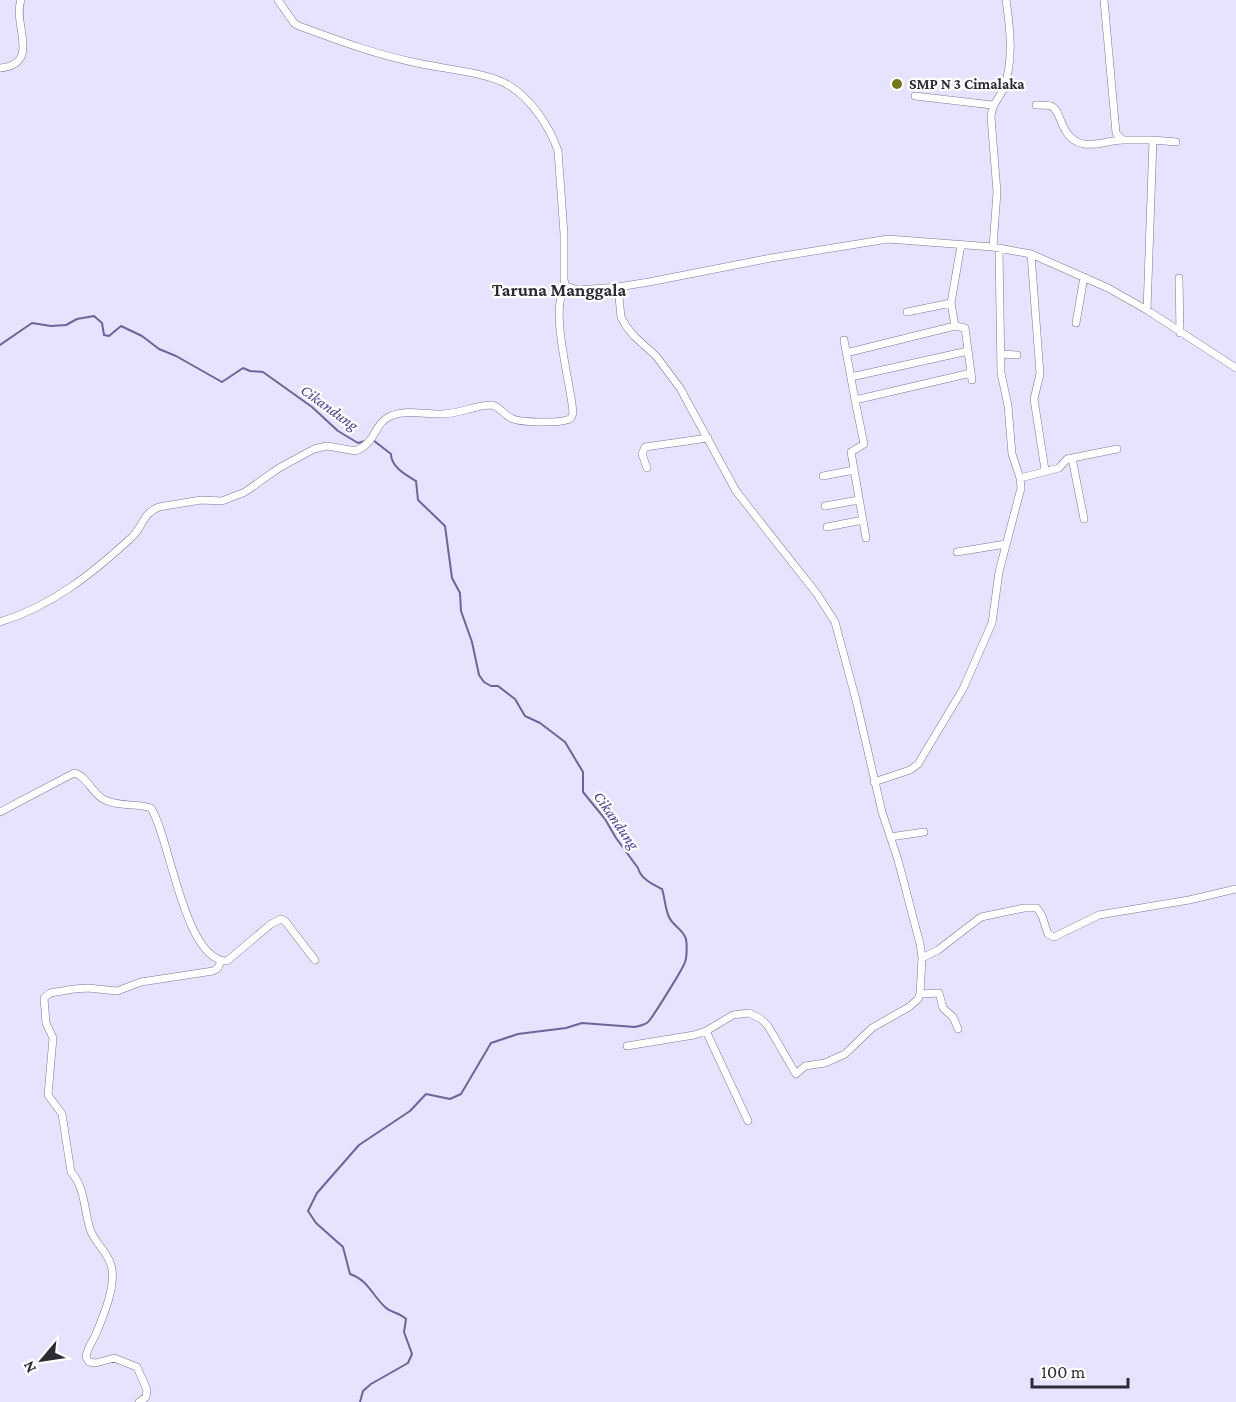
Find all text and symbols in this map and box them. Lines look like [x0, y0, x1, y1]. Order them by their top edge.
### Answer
place label: SMP N 3 Cimalaka [909, 76, 1025, 92]
marker: SMP N 3 Cimalaka [890, 77, 904, 91]
district label: Taruna Manggala [492, 280, 627, 300]
water label: Cikandung [297, 381, 363, 435]
water label: Cikandung [590, 788, 643, 854]
north arrow [12, 1330, 72, 1390]
scale bar [1032, 1351, 1128, 1389]
text: N [19, 1358, 39, 1376]
text: 100 m [1041, 1362, 1086, 1382]

